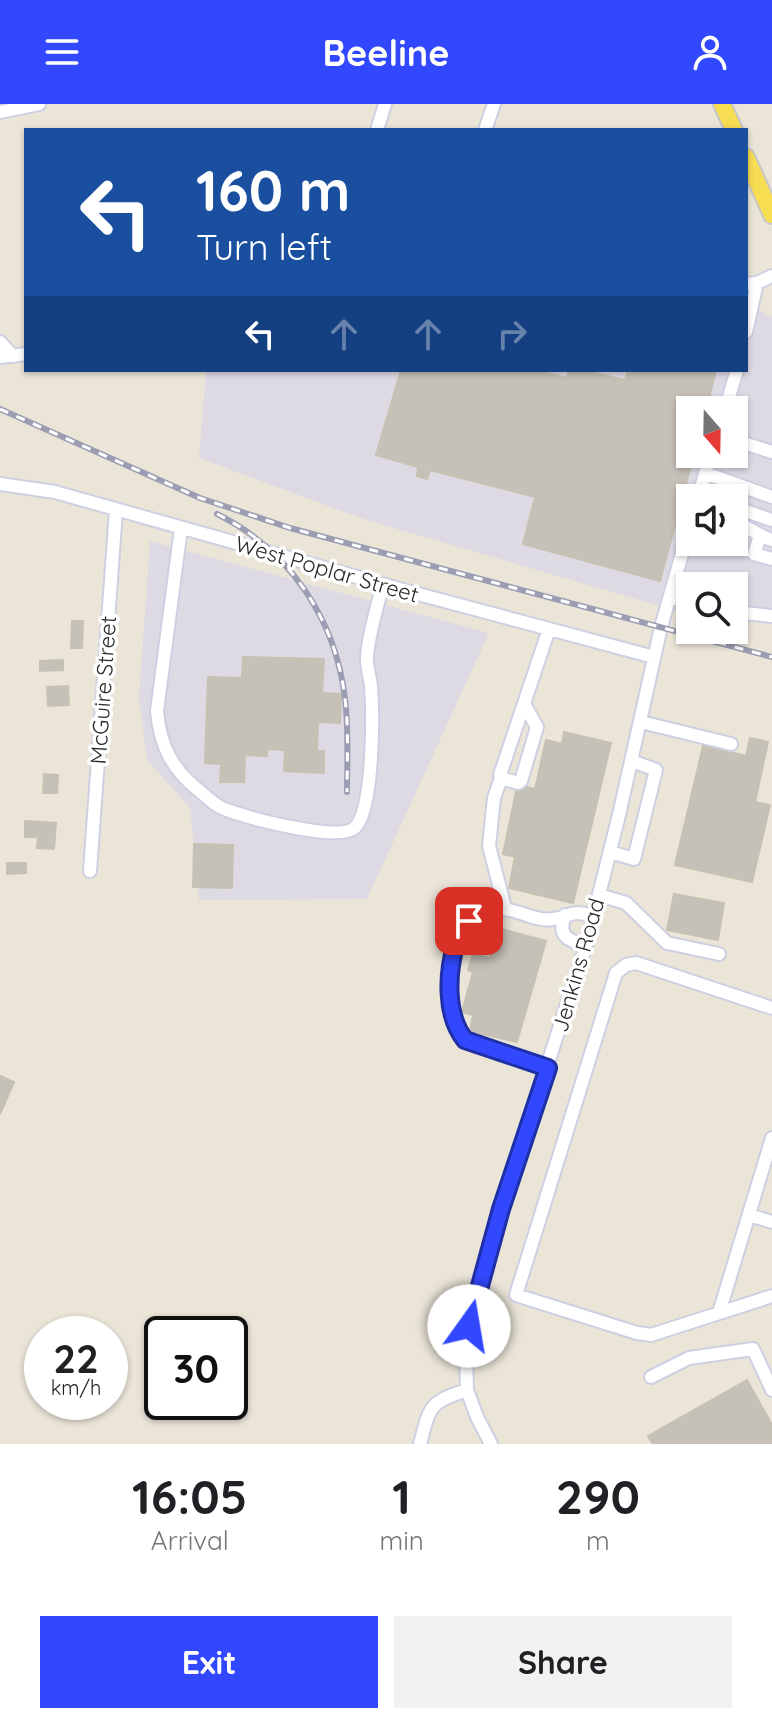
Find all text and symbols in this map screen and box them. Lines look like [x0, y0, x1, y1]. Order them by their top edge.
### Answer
icon: menu [40, 30, 84, 74]
text: Beeline [323, 30, 449, 75]
icon: person [688, 30, 732, 74]
text: 160 m [196, 155, 350, 225]
icon: left [64, 160, 168, 264]
text: Turn left [196, 224, 332, 269]
icon: left [238, 312, 282, 356]
icon: ahead [322, 312, 366, 356]
icon: ahead [406, 312, 450, 356]
icon: right [490, 312, 534, 356]
north arrow [676, 396, 748, 468]
map controls [676, 396, 748, 644]
button: sound [676, 484, 748, 556]
street label: West Poplar Street [232, 529, 422, 609]
button: search [676, 572, 748, 644]
street label: McGuire Street [84, 615, 122, 765]
pin [435, 887, 503, 955]
street label: Jenkins Road [546, 895, 610, 1035]
icon: arrive [447, 899, 491, 943]
position arrow [427, 1284, 511, 1368]
speed limit sign: 30 [144, 1316, 248, 1420]
text: 22 [53, 1333, 99, 1383]
text: km/h [51, 1375, 101, 1400]
text: 16:05 [132, 1466, 247, 1526]
text: 1 [392, 1466, 411, 1526]
text: 290 [556, 1466, 640, 1526]
text: Arrival [151, 1524, 229, 1557]
text: min [380, 1524, 424, 1557]
text: m [586, 1524, 610, 1557]
button: Exit [40, 1616, 378, 1708]
button: Share [394, 1616, 732, 1708]

